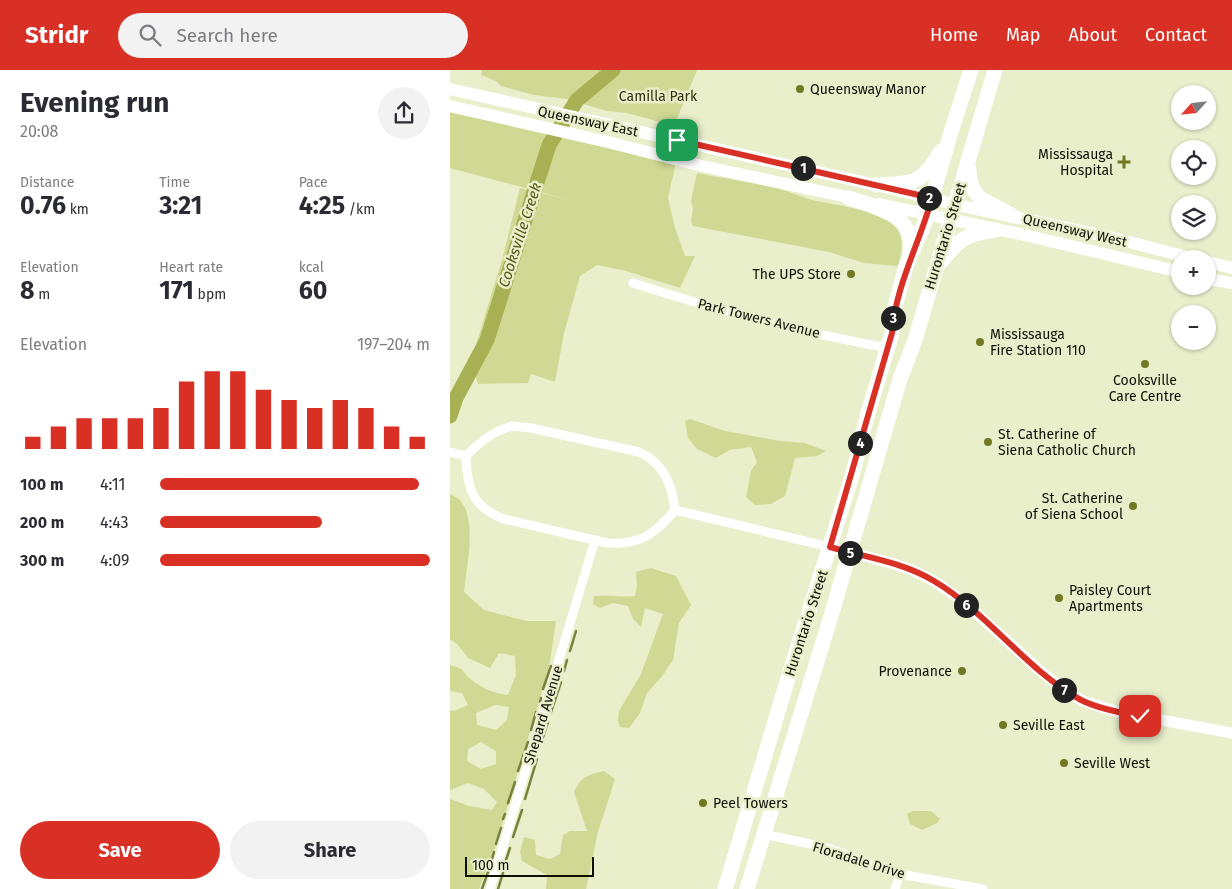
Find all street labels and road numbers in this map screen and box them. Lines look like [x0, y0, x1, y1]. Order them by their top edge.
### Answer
street label: Queensway East [536, 103, 640, 141]
street label: Hurontario Street [921, 180, 970, 292]
street label: Queensway West [1021, 210, 1129, 251]
street label: Park Towers Avenue [696, 295, 822, 342]
street label: Hurontario Street [781, 567, 832, 678]
street label: Shepard Avenue [520, 664, 567, 767]
street label: Floradale Drive [811, 838, 907, 883]

